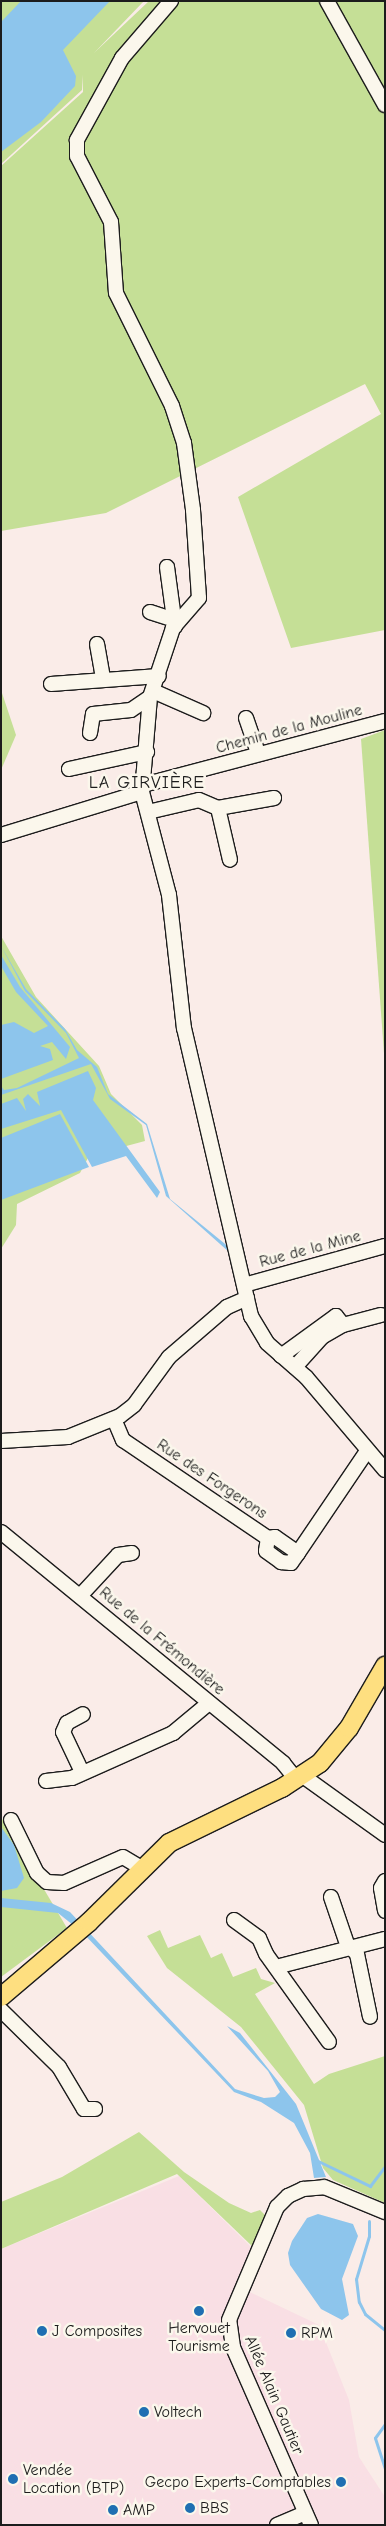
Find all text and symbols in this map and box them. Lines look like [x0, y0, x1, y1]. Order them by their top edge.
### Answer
street label: Chemin de la Mouline [214, 700, 364, 758]
district label: LA GIRVIÈRE [87, 772, 207, 794]
street label: Rue de la Mine [257, 1226, 363, 1272]
street label: Rue des Forgerons [153, 1435, 271, 1523]
street label: Rue de la Frémondière [95, 1583, 229, 1699]
marker: Hervouet Tourisme [193, 2305, 205, 2317]
place label: Hervouet Tourisme [168, 2318, 230, 2356]
place label: J Composites [52, 2321, 142, 2341]
place label: RPM [301, 2323, 333, 2343]
marker: J Composites [36, 2325, 48, 2337]
marker: RPM [285, 2327, 297, 2339]
street label: Allée Alain Gautier [240, 2333, 308, 2457]
place label: Voltech [154, 2402, 202, 2422]
marker: Voltech [138, 2406, 150, 2418]
place label: Vendée Location (BTP) [23, 2460, 124, 2498]
place label: Gecpo Experts-Comptables [145, 2472, 331, 2492]
marker: Vendée Location (BTP) [7, 2473, 19, 2485]
marker: Gecpo Experts-Comptables [335, 2476, 347, 2488]
place label: BBS [200, 2498, 229, 2518]
place label: AMP [123, 2500, 155, 2520]
marker: BBS [184, 2502, 196, 2514]
marker: AMP [107, 2504, 119, 2516]

